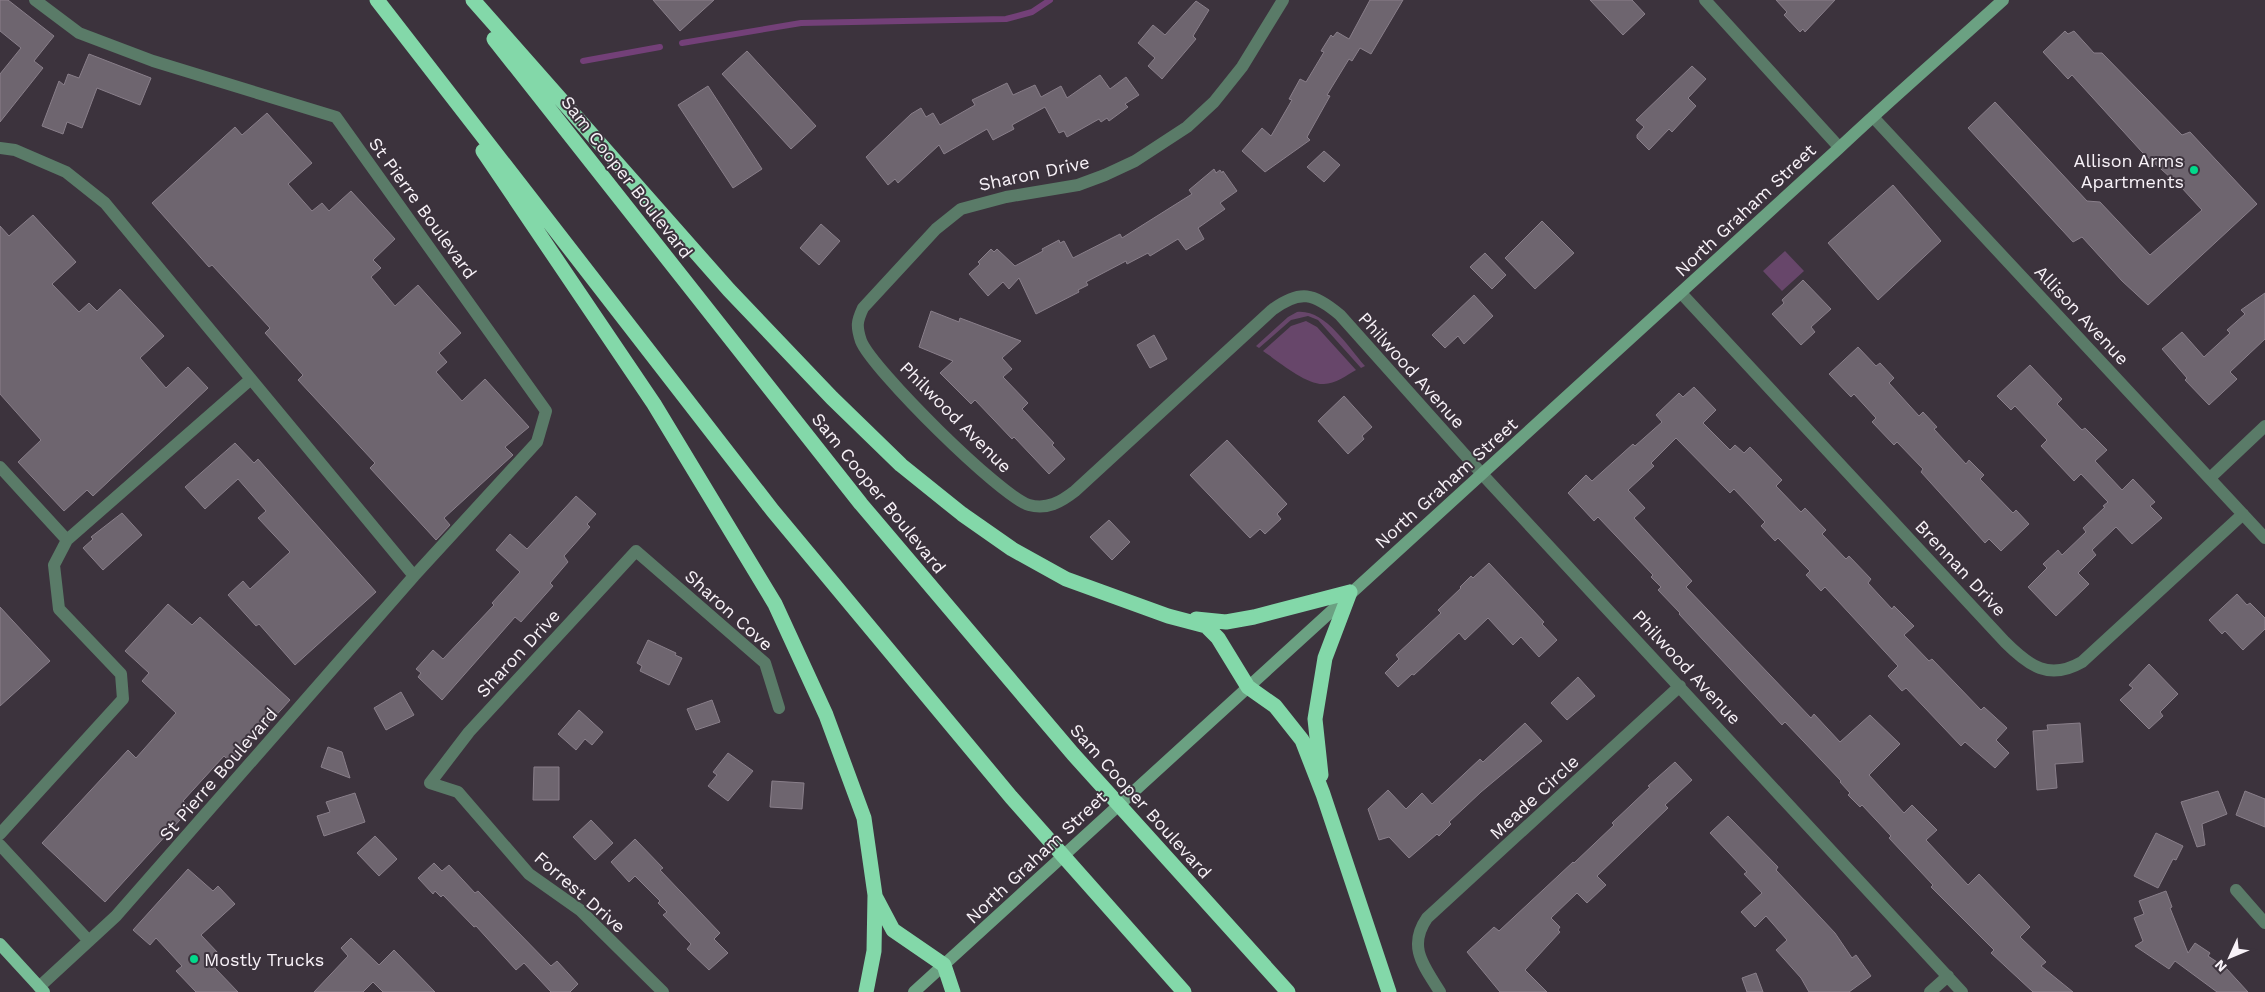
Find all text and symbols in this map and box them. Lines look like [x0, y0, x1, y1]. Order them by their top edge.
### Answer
street label: Sam Cooper Boulevard [557, 92, 697, 262]
street label: St Pierre Boulevard [365, 133, 481, 283]
street label: North Graham Street [1670, 139, 1820, 281]
place label: Allison Arms Apartments [2074, 150, 2184, 192]
street label: Sharon Drive [977, 151, 1091, 195]
marker: Allison Arms Apartments [2188, 164, 2200, 176]
street label: Allison Avenue [2031, 261, 2133, 369]
street label: Philwood Avenue [1354, 308, 1470, 432]
street label: Philwood Avenue [896, 357, 1016, 477]
street label: Sam Cooper Boulevard [808, 408, 950, 578]
street label: North Graham Street [1370, 413, 1522, 553]
street label: Brennan Drive [1911, 516, 2011, 620]
street label: Sharon Cove [681, 565, 777, 655]
street label: Sharon Drive [472, 605, 564, 701]
street label: Philwood Avenue [1629, 605, 1745, 729]
street label: St Pierre Boulevard [155, 703, 281, 845]
street label: Sam Cooper Boulevard [1066, 719, 1216, 883]
street label: Meade Circle [1485, 751, 1583, 843]
street label: North Graham Street [961, 786, 1111, 928]
street label: Forrest Drive [530, 847, 630, 937]
north arrow [2205, 932, 2255, 982]
place label: Mostly Trucks [204, 949, 324, 970]
marker: Mostly Trucks [188, 953, 200, 965]
text: N [2211, 957, 2230, 975]

